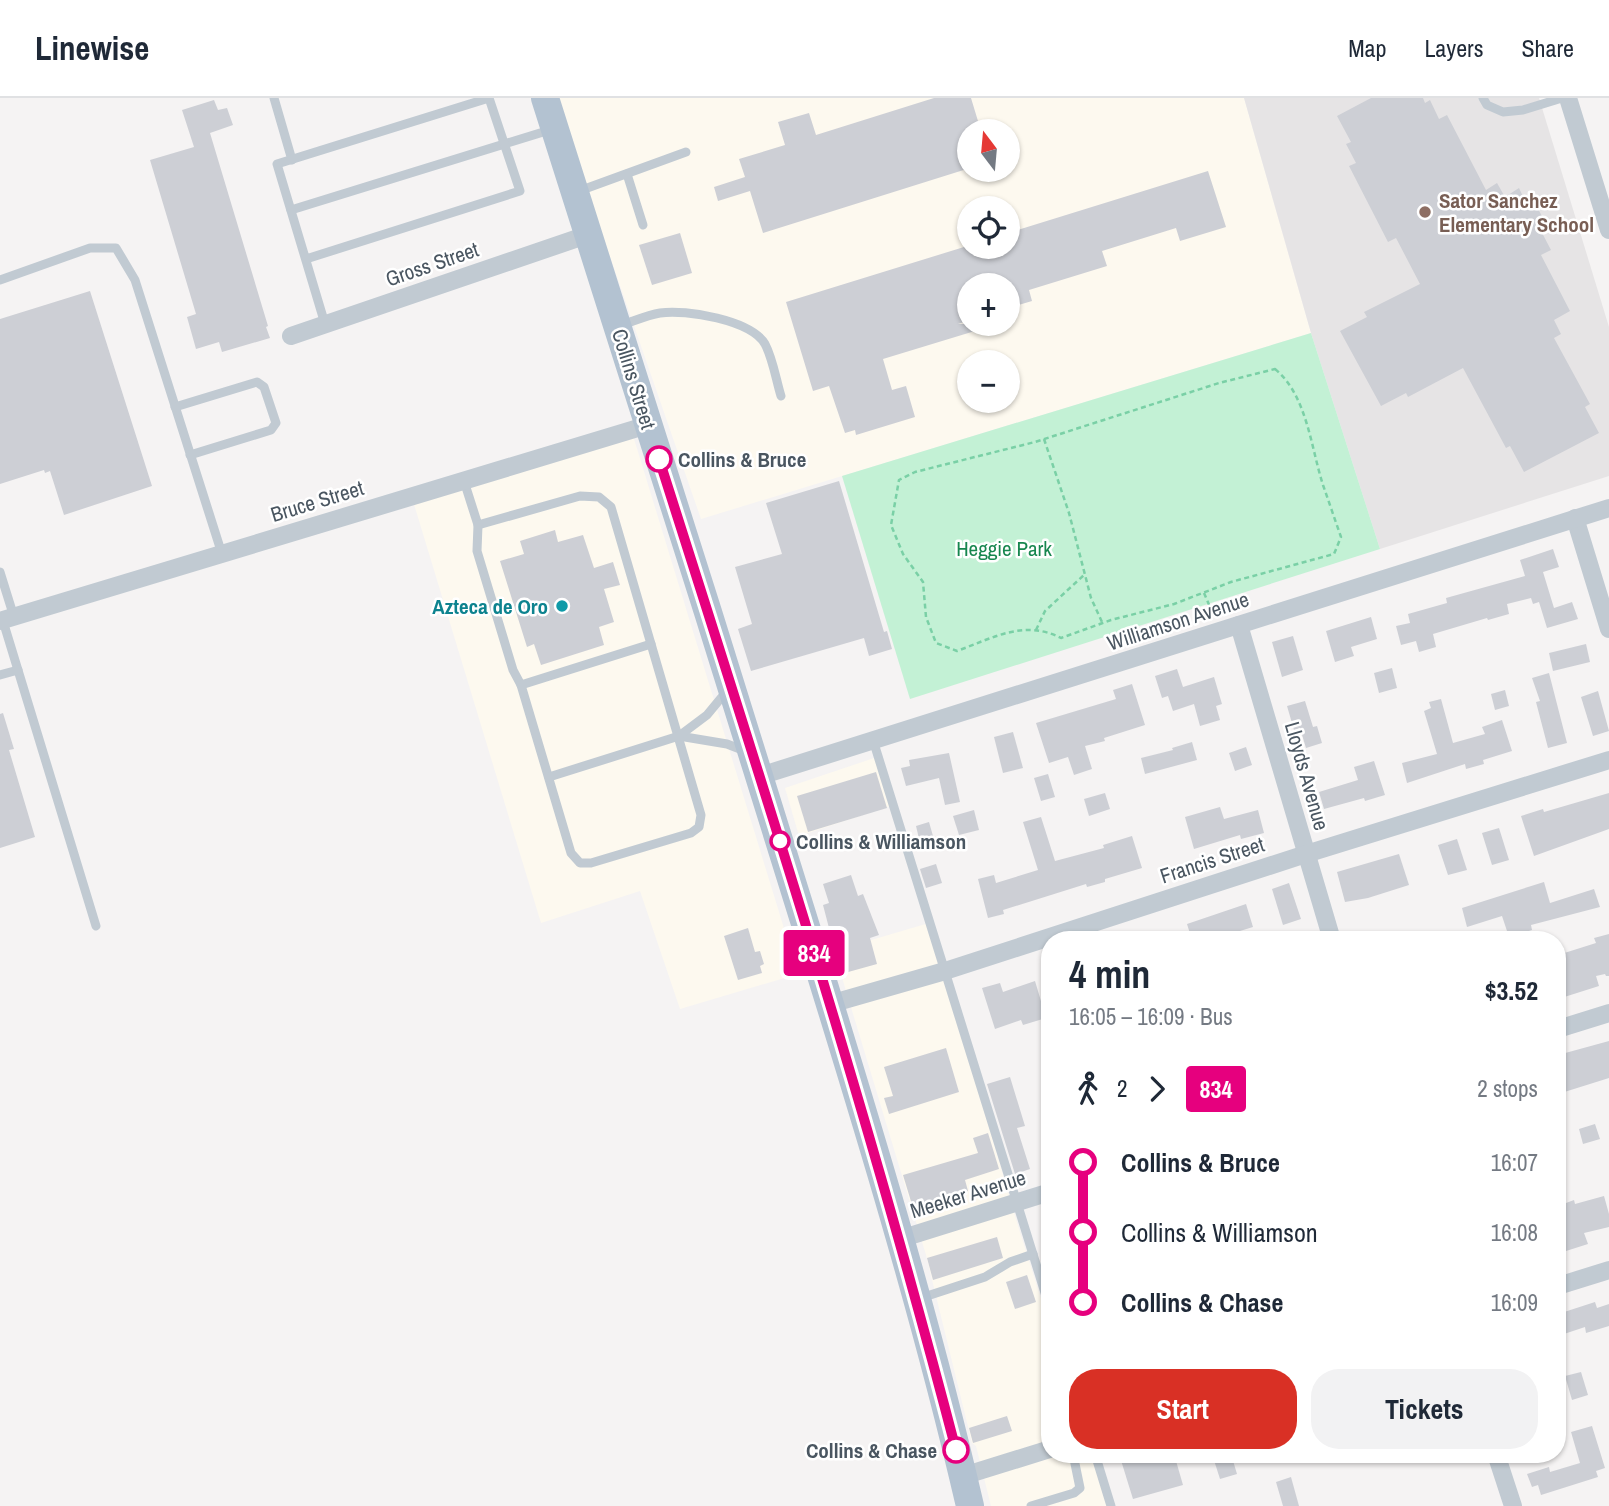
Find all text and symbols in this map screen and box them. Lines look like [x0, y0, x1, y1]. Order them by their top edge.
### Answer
text: Linewise [35, 26, 149, 70]
text: Map [1348, 32, 1386, 64]
text: Layers [1424, 32, 1483, 64]
text: Share [1521, 32, 1574, 64]
north arrow [957, 119, 1020, 182]
map controls [957, 119, 1020, 413]
place label: Sator Sanchez Elementary School [1439, 186, 1594, 239]
button: locate [957, 196, 1020, 259]
marker: Sator Sanchez Elementary School [1417, 204, 1433, 220]
street label: Gross Street [382, 234, 483, 293]
button: + [957, 273, 1020, 336]
street label: Collins Street [605, 325, 663, 433]
button: − [957, 350, 1020, 413]
place label: Collins & Bruce [678, 445, 806, 474]
marker: Collins & Bruce [646, 446, 672, 472]
street label: Bruce Street [267, 473, 367, 529]
park label: Heggie Park [956, 534, 1052, 563]
street label: Williamson Avenue [1104, 584, 1252, 658]
place label: Azteca de Oro [432, 592, 548, 621]
marker: Azteca de Oro [554, 598, 570, 614]
street label: Lloyds Avenue [1278, 718, 1336, 834]
place label: Collins & Williamson [796, 827, 966, 856]
street label: Francis Street [1156, 829, 1268, 891]
marker: Collins & Williamson [770, 831, 790, 851]
line badge: 834 [774, 930, 854, 976]
text: 834 [798, 937, 830, 969]
text: 4 min [1069, 949, 1150, 1000]
text: $3.52 [1485, 973, 1538, 1008]
text: 16:05 – 16:09 · Bus [1069, 1001, 1233, 1032]
icon: walk [1069, 1070, 1107, 1108]
icon: forward [1138, 1070, 1176, 1108]
text: 2 [1117, 1073, 1128, 1104]
text: 834 [1200, 1073, 1232, 1105]
text: 2 stops [1477, 1073, 1538, 1104]
text: Collins & Bruce [1121, 1145, 1280, 1180]
text: 16:07 [1491, 1147, 1538, 1178]
street label: Meeker Avenue [907, 1163, 1029, 1225]
text: Collins & Williamson [1121, 1215, 1318, 1250]
text: 16:08 [1491, 1217, 1538, 1248]
text: Collins & Chase [1121, 1285, 1283, 1320]
text: 16:09 [1491, 1287, 1538, 1318]
button: Start [1069, 1369, 1297, 1449]
button: Tickets [1311, 1369, 1538, 1449]
place label: Collins & Chase [806, 1436, 937, 1465]
marker: Collins & Chase [943, 1437, 969, 1463]

